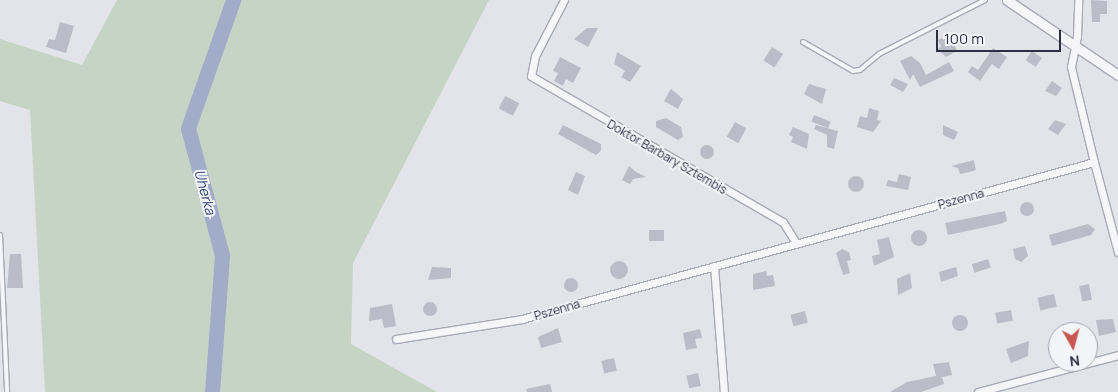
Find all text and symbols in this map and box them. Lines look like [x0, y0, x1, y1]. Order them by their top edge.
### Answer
scale bar [938, 20, 1063, 52]
text: 100 m [944, 28, 984, 49]
street label: Doktor Barbary Sztembis [604, 117, 730, 197]
water label: Uherka [191, 168, 219, 216]
street label: Pszenna [936, 186, 986, 212]
street label: Pszenna [532, 297, 582, 323]
north arrow [1048, 322, 1098, 372]
text: N [1069, 351, 1081, 371]

